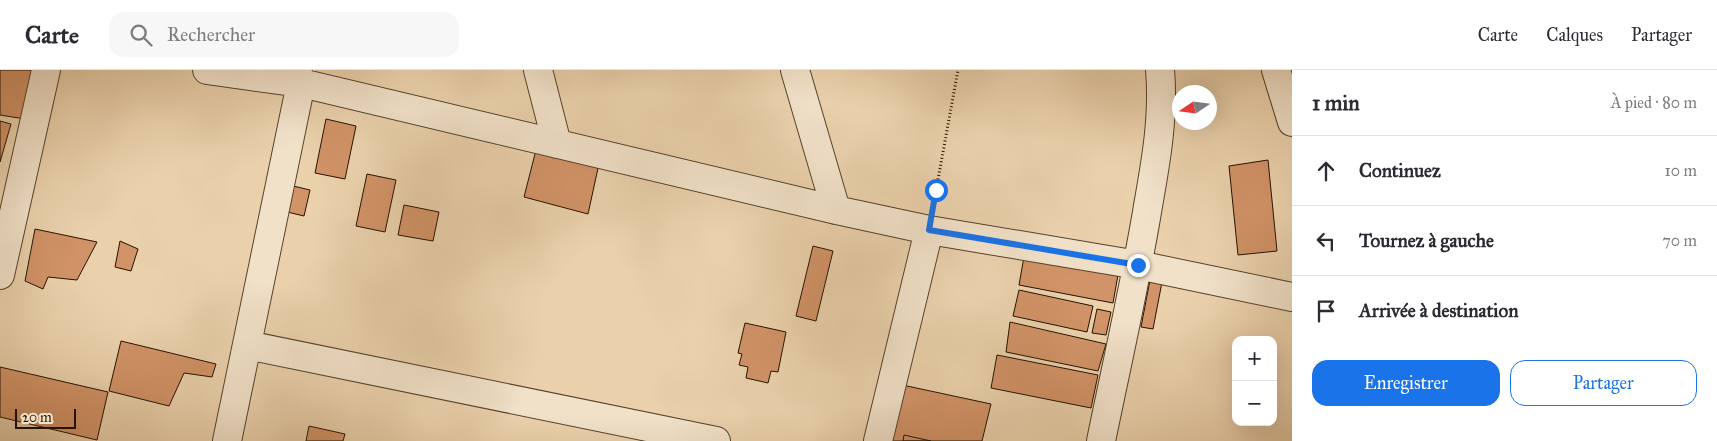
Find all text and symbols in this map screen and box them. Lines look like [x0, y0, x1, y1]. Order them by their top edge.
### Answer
search box [109, 12, 459, 57]
text: Carte [25, 20, 79, 50]
icon: search [127, 21, 155, 49]
text: Rechercher [167, 23, 255, 46]
text: Carte [1478, 24, 1518, 46]
text: Calques [1546, 24, 1603, 46]
text: Partager [1631, 24, 1692, 46]
north arrow [1172, 85, 1217, 130]
text: 1 min [1312, 90, 1360, 116]
text: À pied · 80 m [1611, 93, 1697, 112]
icon: ahead [1312, 157, 1340, 185]
text: Continuez [1359, 159, 1441, 182]
text: 10 m [1665, 161, 1697, 180]
route start [925, 179, 948, 202]
icon: left [1312, 227, 1340, 255]
text: Tournez à gauche [1359, 229, 1494, 252]
text: 70 m [1662, 231, 1697, 250]
route end [1127, 254, 1150, 277]
icon: arrive [1312, 297, 1340, 325]
text: Arrivée à destination [1359, 299, 1518, 322]
map controls [1232, 336, 1277, 426]
button: + [1232, 336, 1277, 381]
button: Enregistrer [1312, 360, 1500, 406]
button: Partager [1510, 360, 1697, 406]
button: − [1232, 381, 1277, 426]
scale bar [15, 406, 76, 429]
text: 20 m [22, 409, 52, 426]

